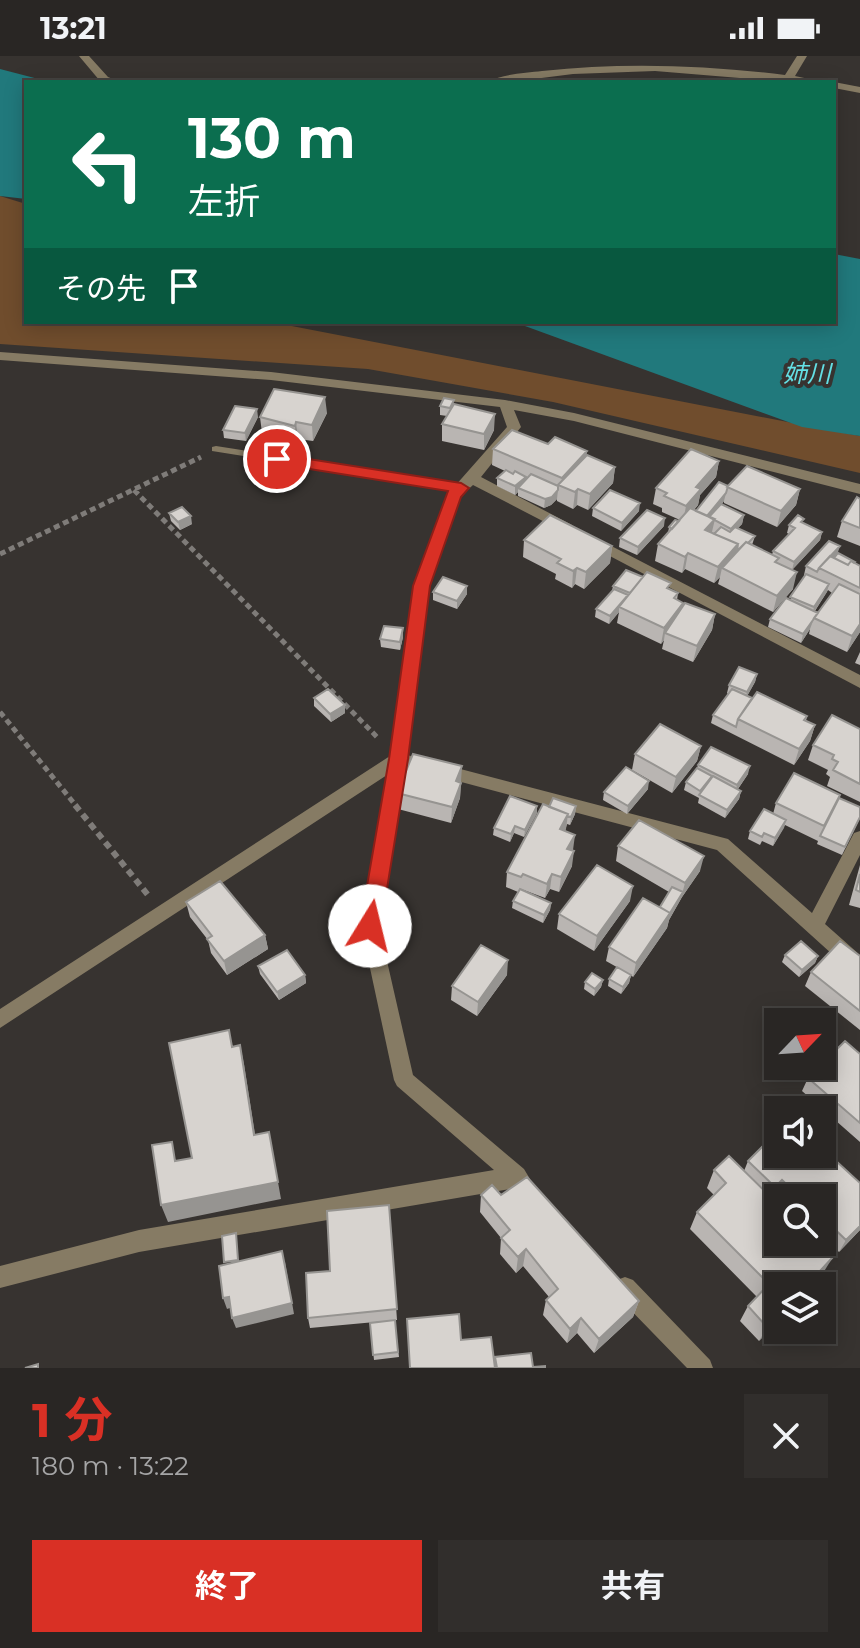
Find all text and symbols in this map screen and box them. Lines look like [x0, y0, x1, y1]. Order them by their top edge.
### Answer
text: 13:21 [40, 10, 107, 47]
text: 130 m [188, 104, 356, 172]
icon: left [56, 112, 160, 216]
text: 左折 [188, 179, 260, 223]
icon: arrive [162, 264, 206, 308]
text: その先 [56, 270, 146, 307]
water label: 姉川 [783, 359, 834, 388]
pin [243, 425, 311, 493]
icon: arrive [255, 437, 299, 481]
position arrow [328, 884, 412, 968]
north arrow [764, 1008, 836, 1080]
map controls [764, 1008, 836, 1344]
button: sound [764, 1096, 836, 1168]
button: search [764, 1184, 836, 1256]
button: layers [764, 1272, 836, 1344]
text: 1 分 [32, 1391, 112, 1449]
button: close [744, 1394, 828, 1478]
text: 180 m · 13:22 [32, 1450, 189, 1482]
button: 終了 [32, 1540, 422, 1632]
button: 共有 [438, 1540, 828, 1632]

